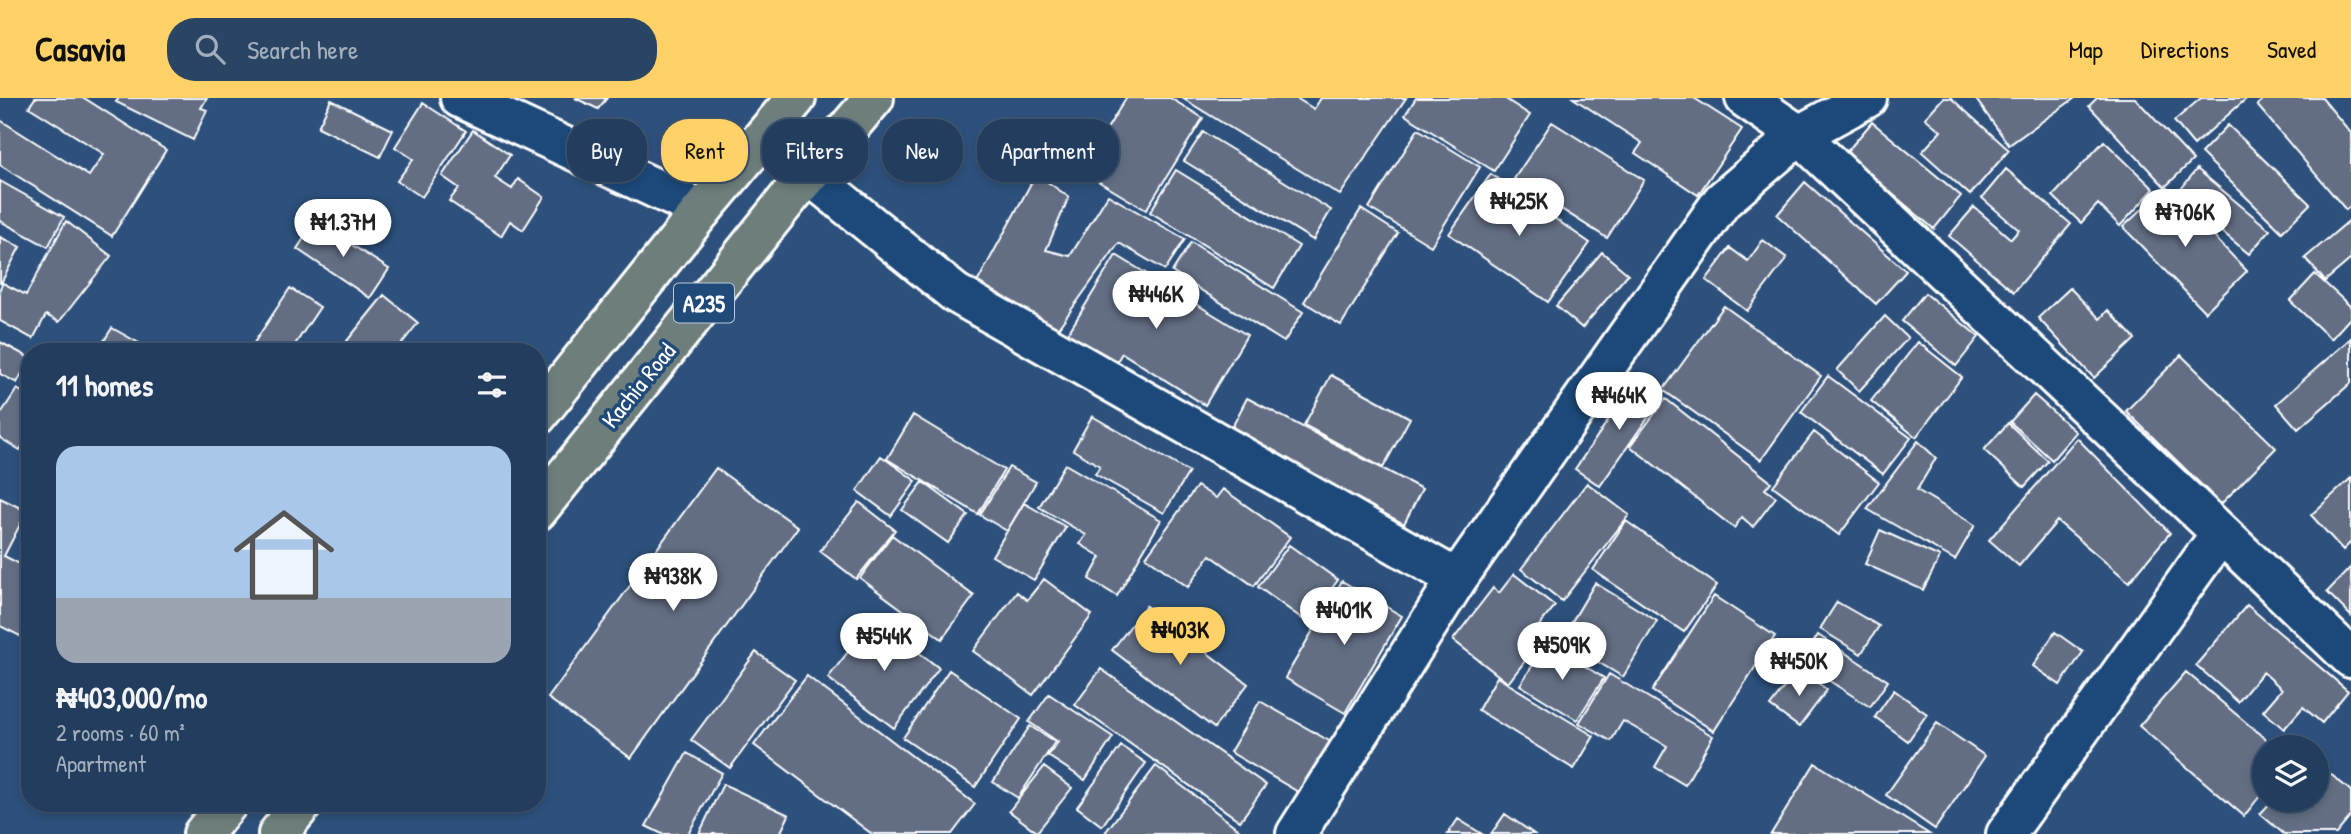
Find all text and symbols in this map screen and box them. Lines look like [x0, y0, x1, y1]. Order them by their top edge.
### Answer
search box [167, 18, 657, 81]
text: Casavia [35, 27, 125, 71]
icon: search [191, 30, 229, 68]
text: Search here [247, 32, 358, 67]
text: Map [2069, 33, 2103, 65]
text: Directions [2141, 33, 2229, 65]
text: Saved [2267, 33, 2316, 65]
chip: Buy [567, 119, 647, 182]
chip: Rent [661, 119, 748, 182]
chip: Filters [762, 119, 868, 182]
chip: New [882, 119, 963, 182]
chip: Apartment [977, 119, 1119, 182]
pin: ₦425K [1470, 178, 1568, 238]
text: ₦425K [1490, 185, 1548, 216]
pin: ₦706K [2136, 190, 2234, 249]
text: ₦706K [2155, 196, 2215, 227]
pin: ₦1.37M [286, 200, 400, 259]
text: ₦1.37M [310, 206, 376, 237]
pin: ₦446K [1107, 272, 1205, 331]
text: ₦446K [1128, 278, 1184, 309]
road number: A235 [674, 284, 734, 322]
street label: Kachia Road [594, 336, 682, 434]
text: 11 homes [56, 365, 153, 405]
icon: filters [473, 366, 511, 404]
pin: ₦464K [1570, 372, 1668, 432]
text: ₦464K [1591, 379, 1647, 410]
icon: home [221, 492, 347, 618]
pin: ₦938K [624, 554, 722, 613]
text: ₦938K [644, 560, 702, 591]
pin: ₦401K [1295, 588, 1393, 647]
text: ₦401K [1316, 594, 1372, 625]
pin: ₦403K [1131, 608, 1229, 667]
pin: ₦544K [835, 614, 933, 673]
text: ₦403K [1151, 614, 1209, 645]
text: ₦544K [856, 620, 912, 651]
pin: ₦509K [1513, 622, 1611, 682]
text: ₦509K [1533, 629, 1591, 660]
pin: ₦450K [1750, 638, 1848, 698]
text: ₦450K [1770, 645, 1828, 676]
text: ₦403,000/mo [56, 677, 207, 717]
text: 2 rooms · 60 m² [56, 717, 185, 748]
map controls [2252, 735, 2329, 812]
button: layers [2252, 735, 2329, 812]
text: Apartment [56, 748, 146, 779]

